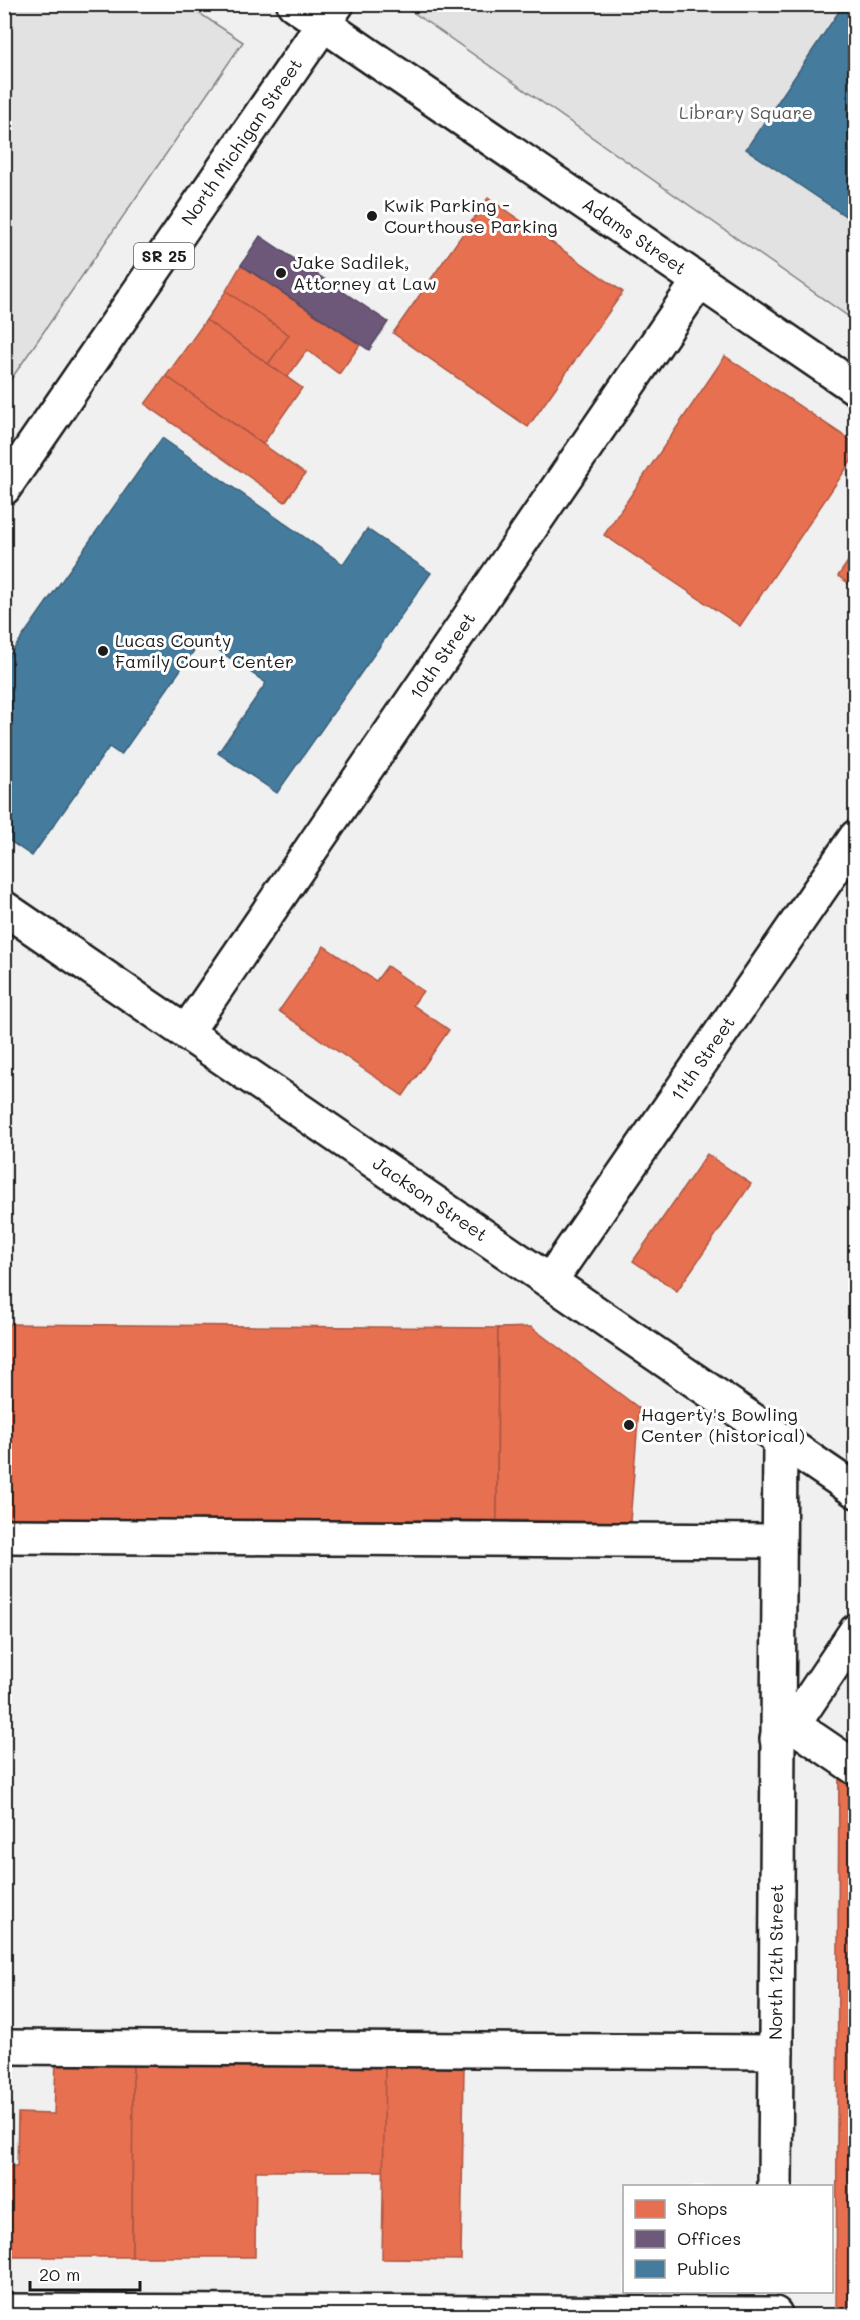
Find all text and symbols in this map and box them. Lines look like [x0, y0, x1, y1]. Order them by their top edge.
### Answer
street label: North Michigan Street [175, 53, 307, 230]
park label: Library Square [679, 100, 813, 124]
street label: Adams Street [578, 191, 692, 280]
place label: Kwik Parking - Courthouse Parking [384, 193, 557, 238]
marker: Kwik Parking - Courthouse Parking [365, 209, 379, 223]
road number: SR 25 [134, 243, 194, 269]
place label: Jake Sadilek, Attorney at Law [293, 250, 437, 295]
marker: Jake Sadilek, Attorney at Law [274, 266, 288, 280]
street label: 10th Street [404, 607, 480, 704]
place label: Lucas County Family Court Center [115, 628, 294, 673]
marker: Lucas County Family Court Center [96, 644, 110, 658]
street label: 11th Street [665, 1011, 740, 1105]
street label: Jackson Street [368, 1151, 492, 1246]
place label: Hagerty's Bowling Center (historical) [641, 1402, 805, 1447]
marker: Hagerty's Bowling Center (historical) [622, 1418, 636, 1432]
street label: North 12th Street [763, 1884, 788, 2040]
legend [623, 2185, 833, 2293]
text: Shops [677, 2196, 728, 2220]
text: Offices [677, 2226, 741, 2250]
scale bar [30, 2254, 140, 2292]
text: Public [677, 2256, 730, 2280]
text: 20 m [39, 2262, 80, 2286]

